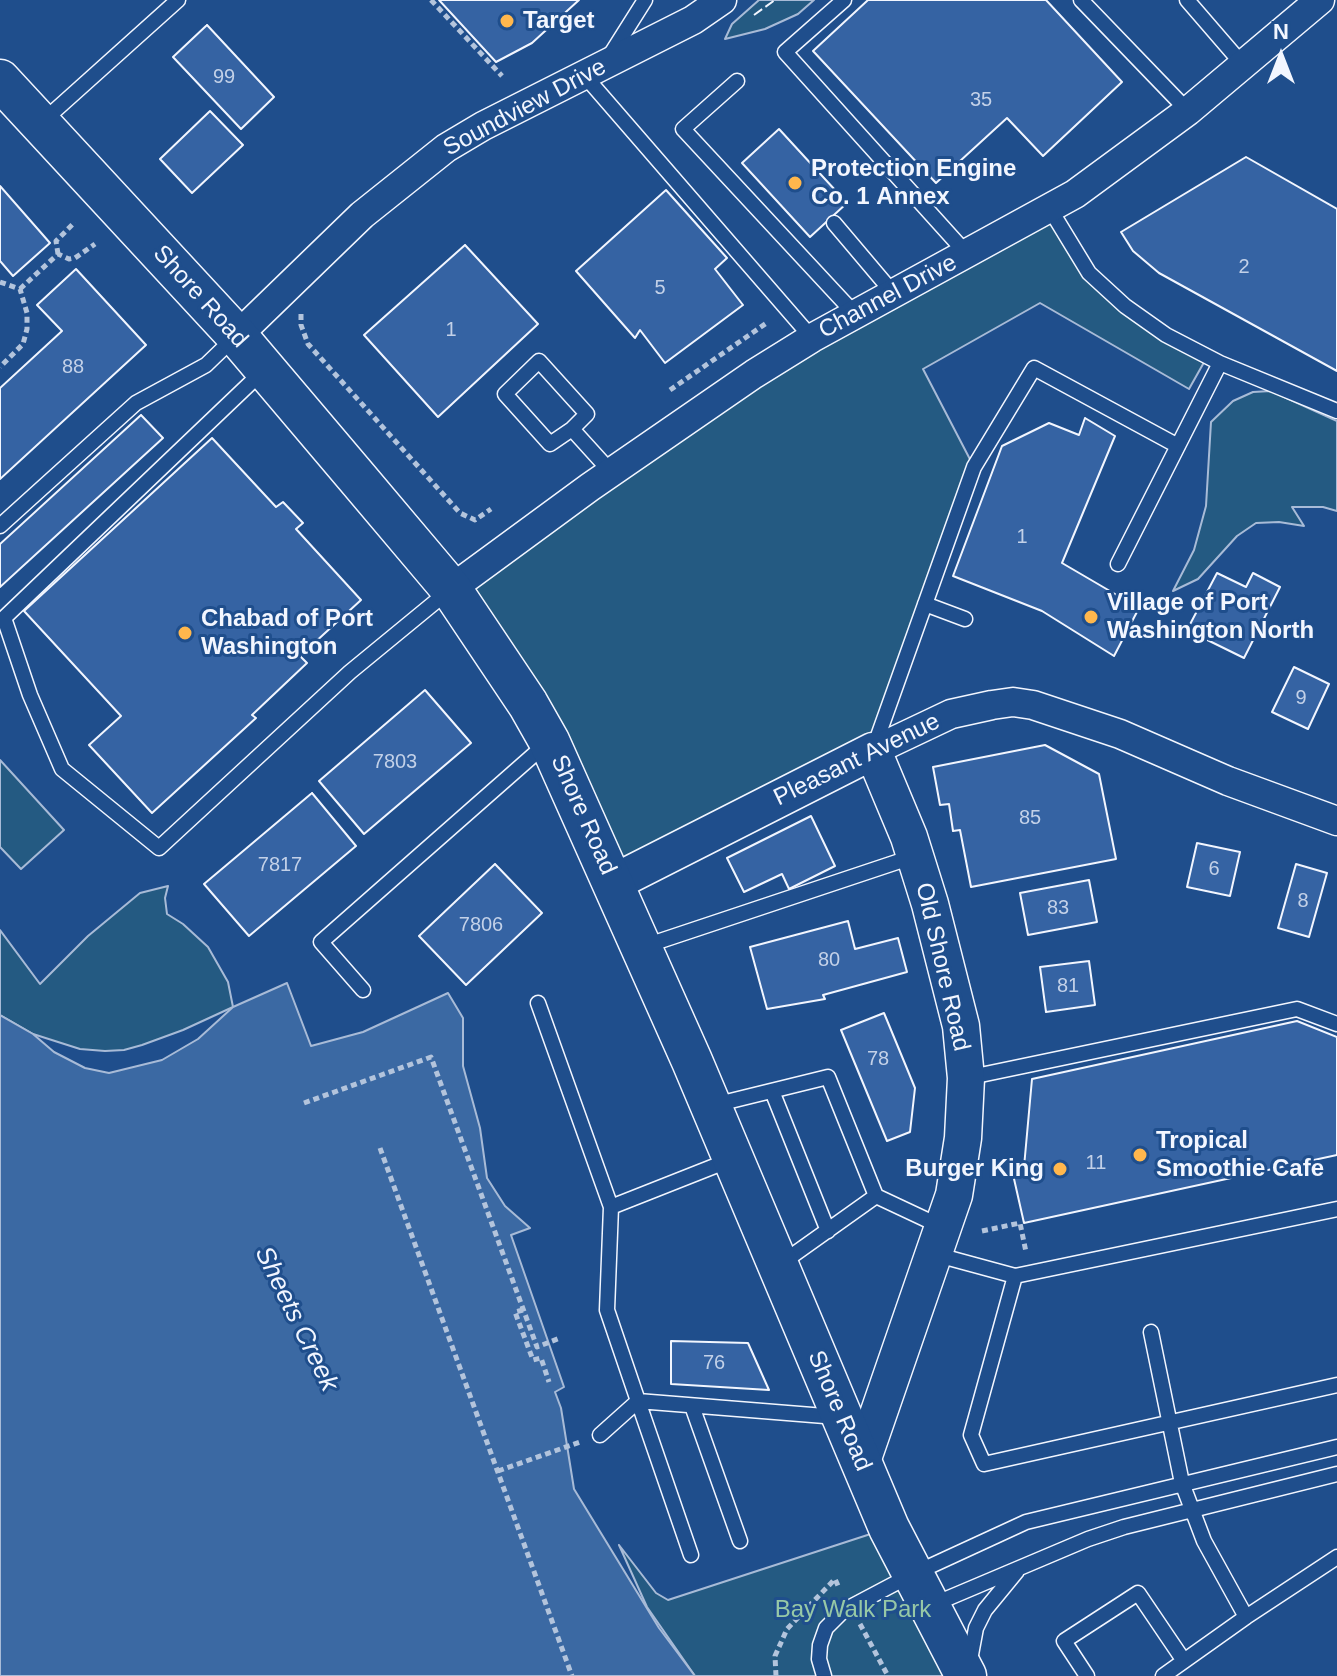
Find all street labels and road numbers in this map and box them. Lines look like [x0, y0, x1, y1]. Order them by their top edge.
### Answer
street label: Soundview Drive [439, 53, 611, 163]
street label: Shore Road [146, 240, 254, 354]
street label: Channel Drive [814, 249, 962, 345]
street label: Pleasant Avenue [769, 707, 945, 813]
street label: Shore Road [544, 751, 622, 879]
street label: Old Shore Road [909, 880, 975, 1054]
street label: Shore Road [801, 1346, 877, 1476]

